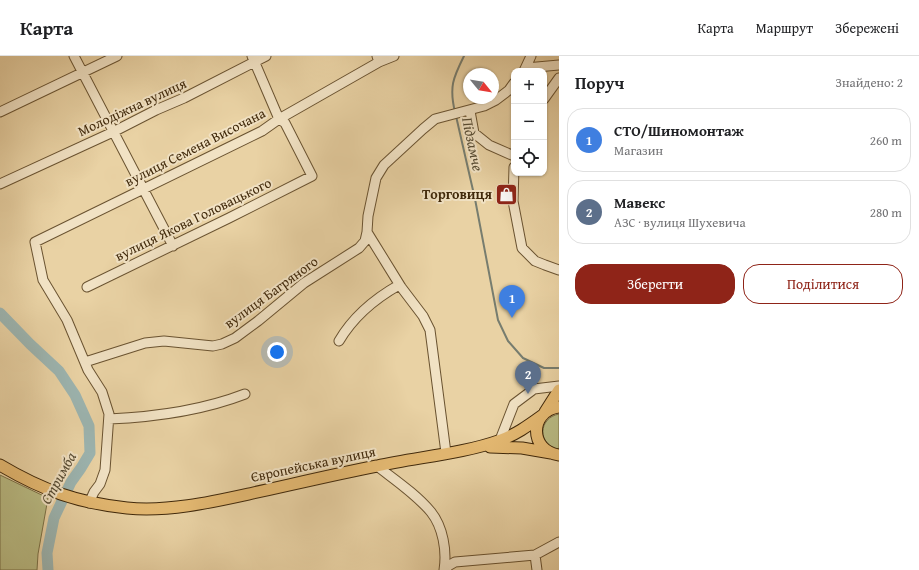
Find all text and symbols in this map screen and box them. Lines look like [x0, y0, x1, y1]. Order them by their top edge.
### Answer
text: Карта [20, 14, 73, 42]
text: Карта [698, 18, 734, 38]
text: Маршрут [756, 18, 813, 38]
text: Збережені [835, 18, 899, 38]
north arrow [463, 68, 499, 104]
map controls [511, 68, 547, 176]
button: + [511, 68, 547, 104]
text: Поруч [575, 70, 624, 95]
street label: Молодіжна вулиця [74, 73, 190, 141]
text: Знайдено: 2 [835, 73, 903, 92]
street label: вулиця Семена Височана [121, 103, 269, 191]
button: − [511, 104, 547, 140]
water label: Підзамче [457, 115, 489, 173]
text: СТО/Шиномонтаж [614, 120, 744, 141]
text: 1 [586, 131, 592, 150]
text: 260 m [870, 131, 902, 150]
button: locate [511, 140, 547, 176]
text: Магазин [614, 141, 663, 160]
street label: вулиця Якова Головацького [111, 172, 275, 266]
shop icon: Торговиця [494, 181, 520, 207]
place label: Торговиця [422, 184, 492, 204]
text: Мавекс [614, 192, 665, 213]
text: 2 [586, 203, 592, 222]
text: 280 m [870, 203, 902, 222]
text: АЗС · вулиця Шухевича [614, 213, 746, 232]
street label: вулиця Багряного [220, 251, 322, 333]
button: Зберегти [575, 264, 735, 304]
button: Поділитися [743, 264, 903, 304]
pin: 1 [499, 285, 525, 318]
your location [267, 342, 287, 362]
pin: 2 [515, 361, 541, 394]
street label: Європейська вулиця [249, 441, 377, 487]
water label: Стримба [35, 448, 81, 508]

